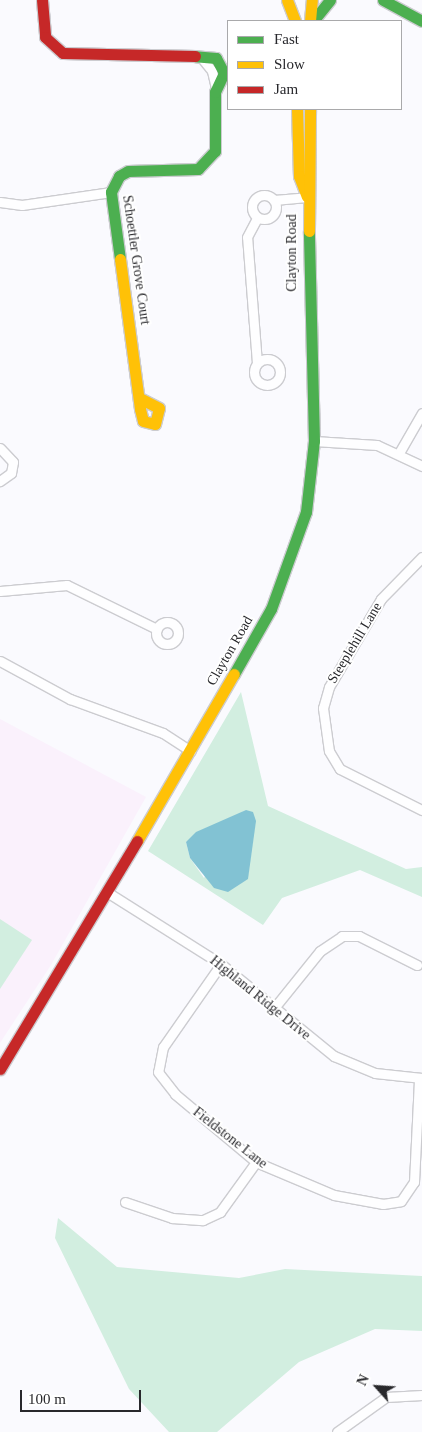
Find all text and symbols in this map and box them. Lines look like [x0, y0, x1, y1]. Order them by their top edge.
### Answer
legend [227, 20, 402, 110]
text: Fast [274, 31, 299, 47]
text: Slow [274, 56, 305, 72]
text: Jam [274, 81, 298, 97]
street label: Schoettler Grove Court [119, 194, 153, 326]
street label: Clayton Road [284, 214, 300, 292]
street label: Steeplehill Lane [324, 600, 386, 686]
street label: Clayton Road [203, 613, 257, 689]
street label: Highland Ridge Drive [206, 952, 314, 1044]
street label: Fieldstone Lane [189, 1104, 271, 1172]
north arrow [352, 1362, 402, 1412]
text: N [354, 1372, 372, 1388]
scale bar [22, 1380, 144, 1412]
text: 100 m [28, 1391, 66, 1407]

